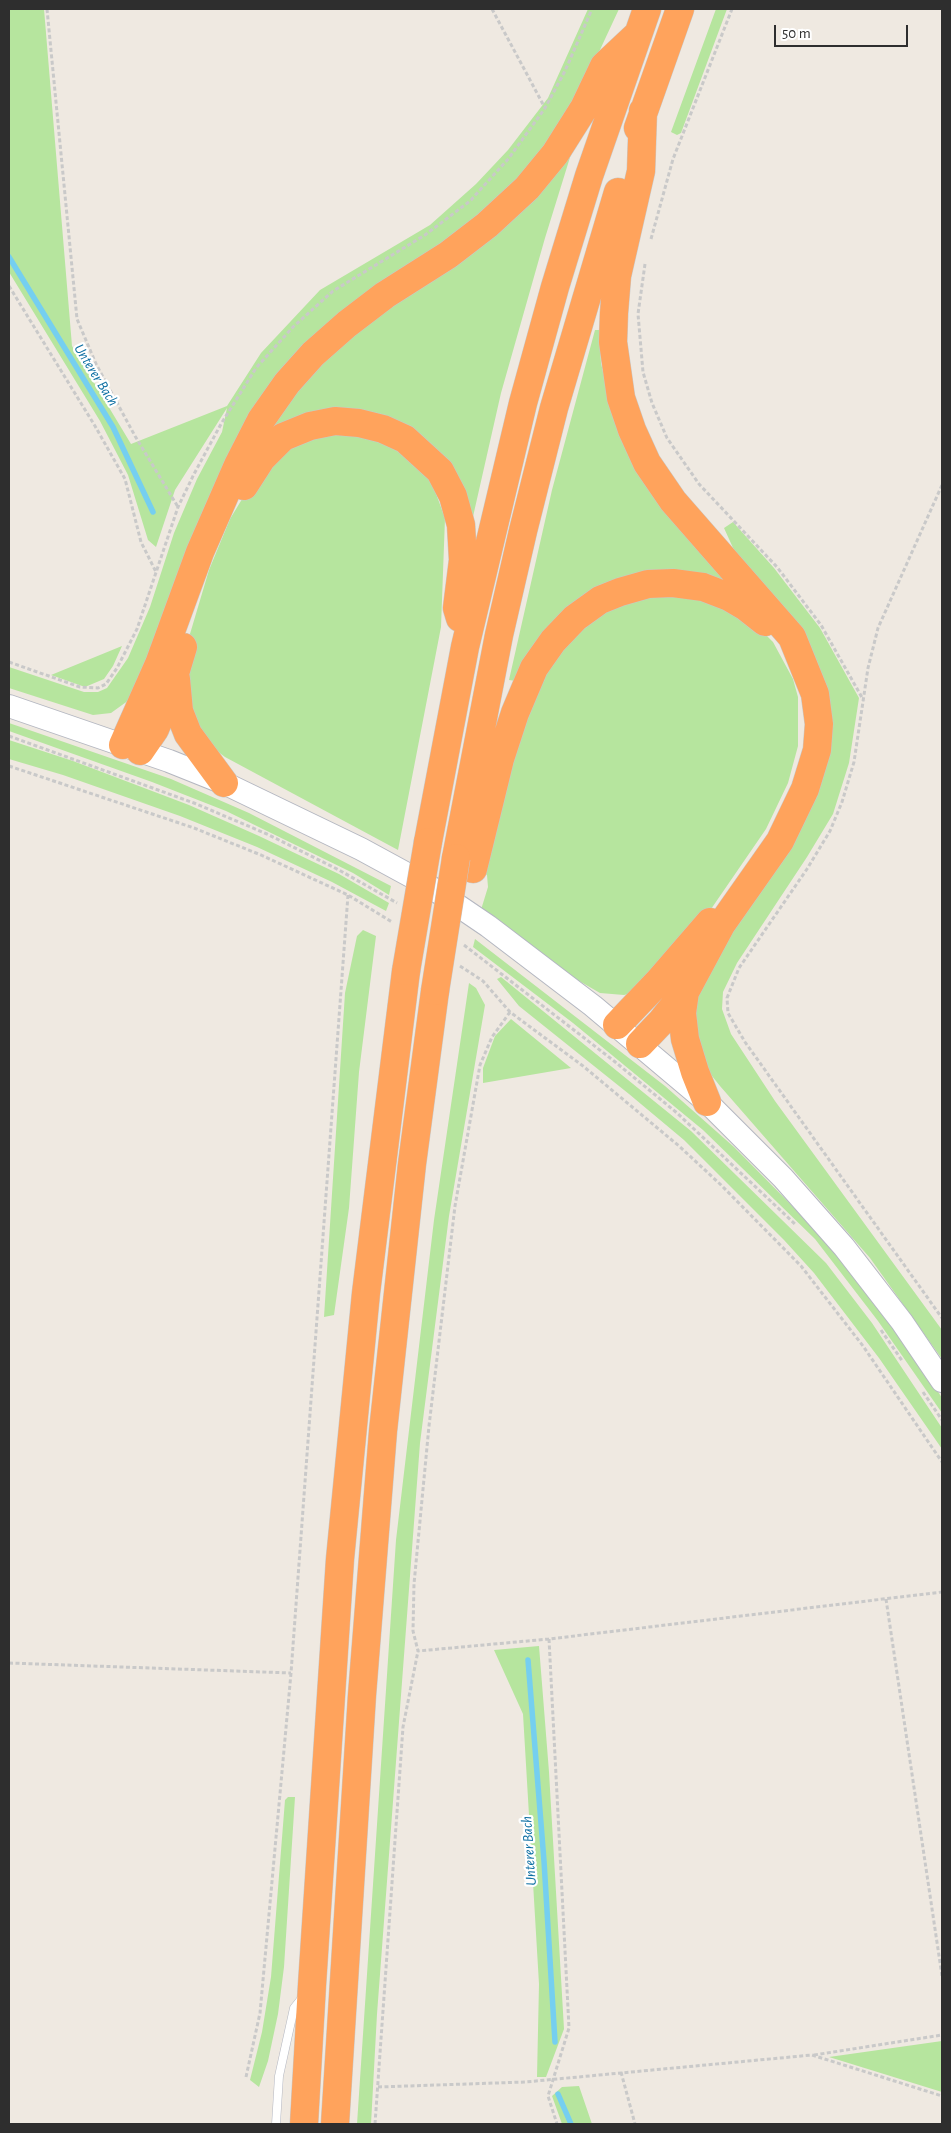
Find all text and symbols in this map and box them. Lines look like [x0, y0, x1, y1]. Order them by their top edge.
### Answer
scale bar [776, 15, 910, 47]
text: 50 m [782, 26, 811, 41]
water label: Unterer Bach [70, 341, 122, 409]
water label: Unterer Bach [518, 1816, 540, 1886]

